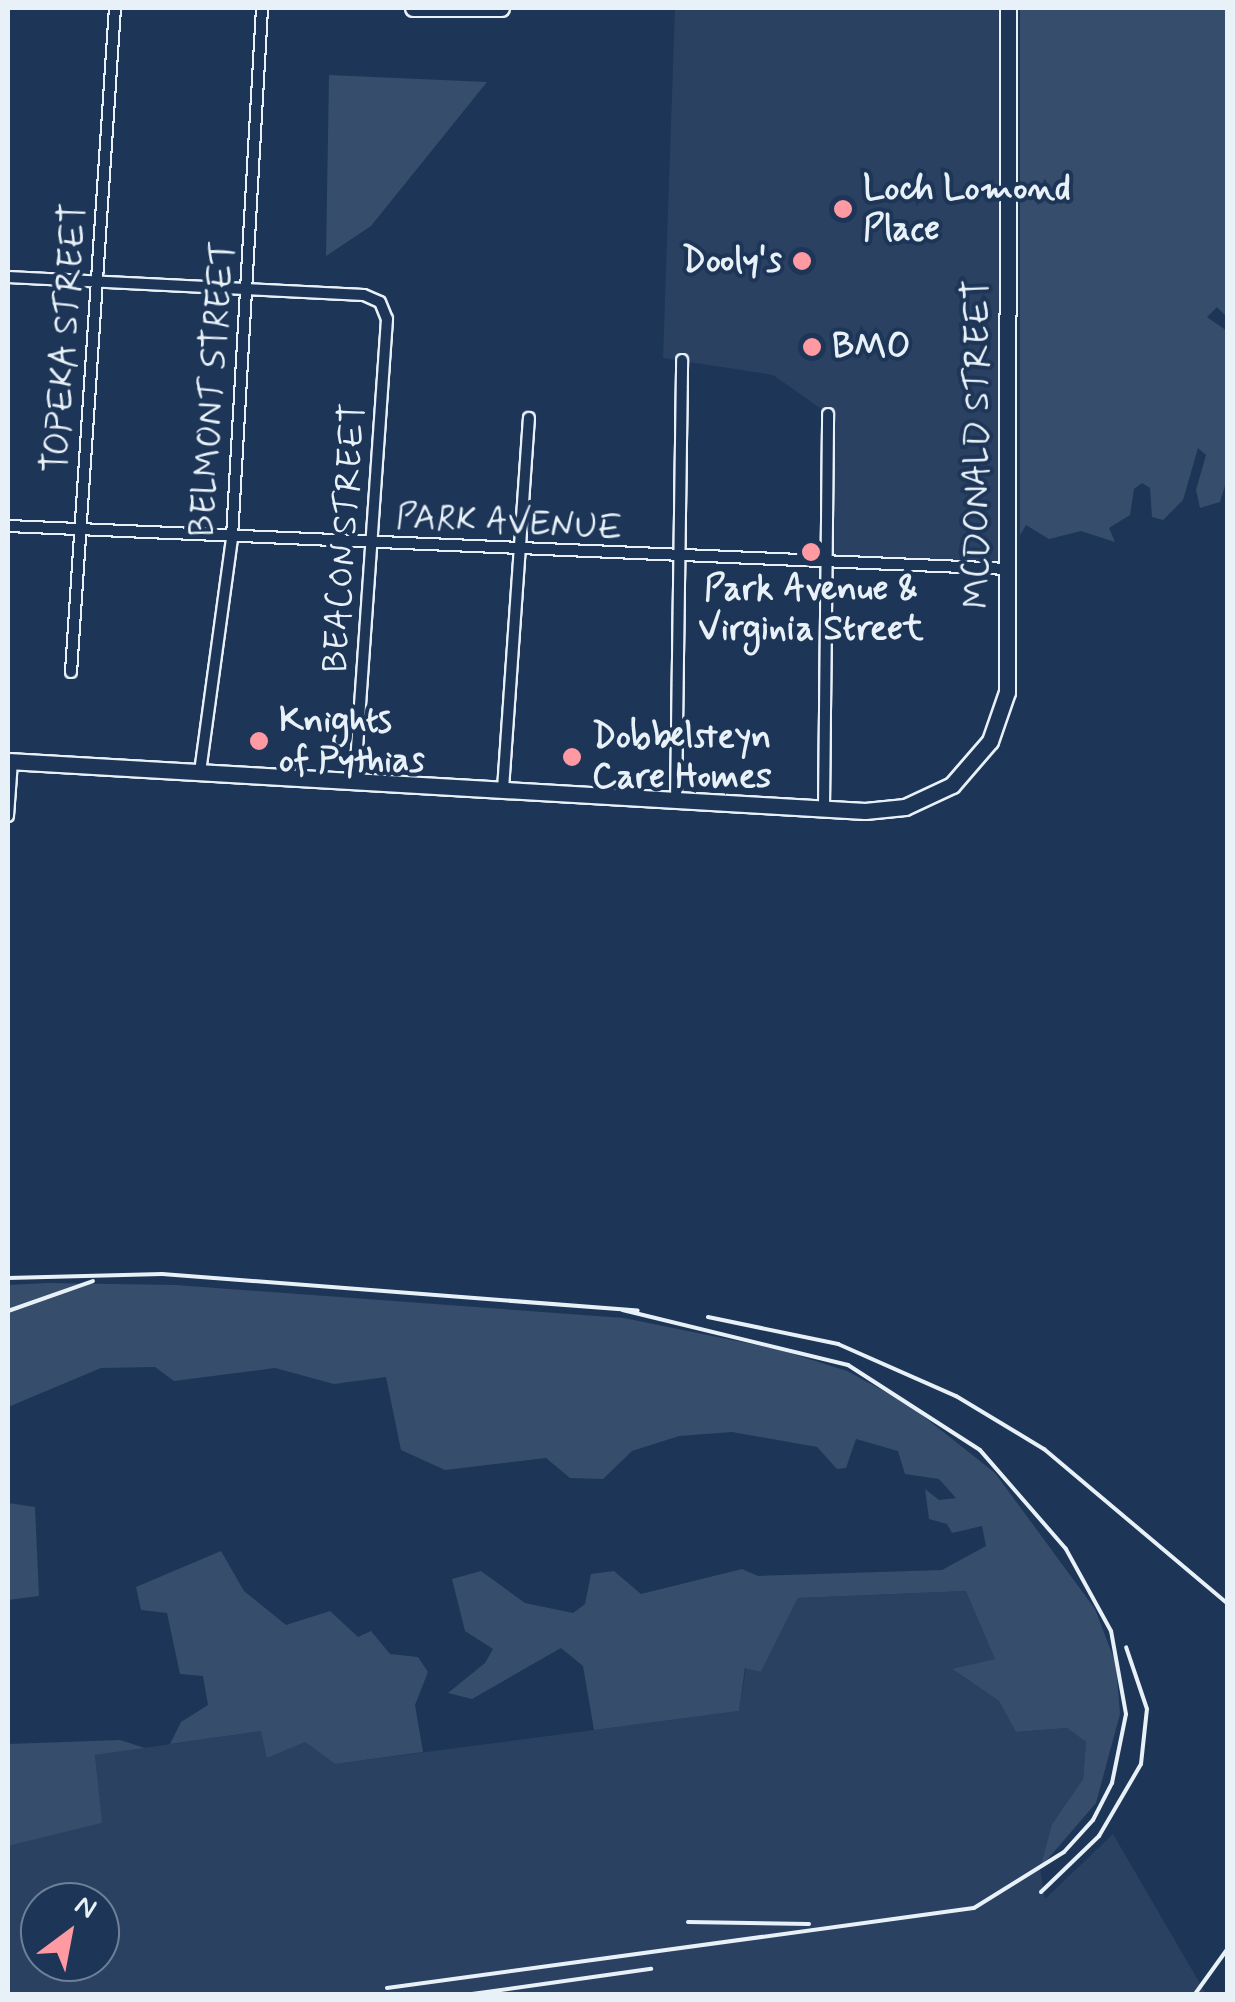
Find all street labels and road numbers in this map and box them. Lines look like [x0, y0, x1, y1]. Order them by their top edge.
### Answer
street label: TOPEKA STREET [36, 202, 96, 474]
street label: BELMONT STREET [182, 238, 244, 540]
street label: MCDONALD STREET [957, 279, 999, 609]
street label: BEACON STREET [315, 402, 375, 674]
street label: PARK AVENUE [395, 496, 623, 550]

